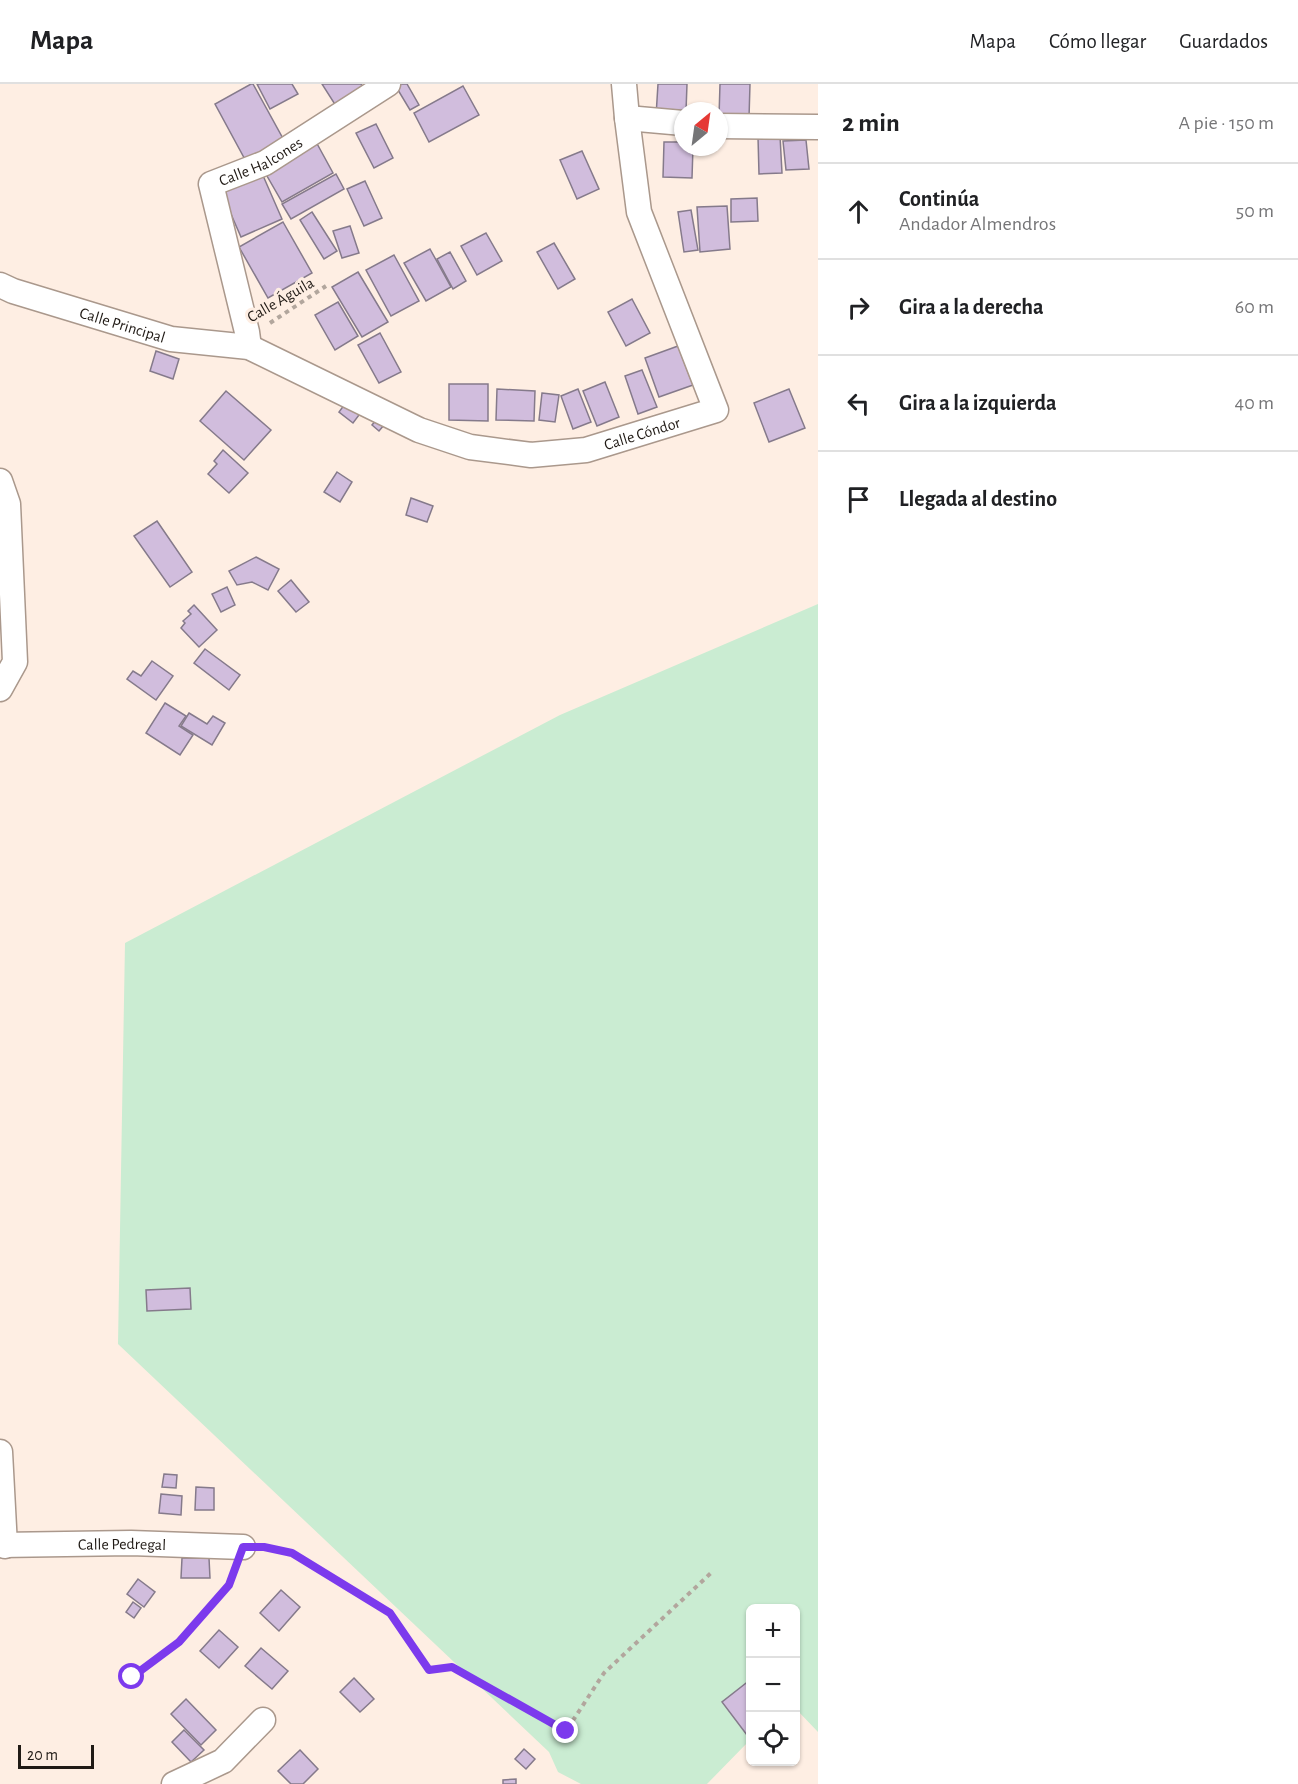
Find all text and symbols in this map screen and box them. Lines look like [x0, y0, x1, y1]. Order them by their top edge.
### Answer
text: Mapa [30, 27, 93, 55]
text: Mapa [970, 31, 1016, 52]
text: Cómo llegar [1049, 31, 1146, 52]
text: Guardados [1179, 31, 1268, 52]
north arrow [674, 102, 728, 156]
text: 2 min [842, 110, 900, 136]
text: A pie · 150 m [1179, 113, 1274, 133]
street label: Calle Halcones [217, 134, 305, 189]
text: Continúa [899, 188, 979, 210]
icon: ahead [842, 195, 875, 228]
text: 50 m [1236, 201, 1274, 221]
text: Andador Almendros [899, 214, 1056, 234]
street label: Calle Águila [243, 273, 317, 325]
icon: right [842, 291, 875, 324]
text: Gira a la derecha [899, 296, 1044, 318]
text: 60 m [1235, 297, 1274, 317]
street label: Calle Principal [78, 305, 167, 346]
icon: left [842, 387, 875, 420]
text: Gira a la izquierda [899, 392, 1057, 414]
text: 40 m [1235, 393, 1274, 413]
street label: Calle Cóndor [602, 414, 683, 453]
icon: arrive [842, 483, 875, 516]
text: Llegada al destino [899, 488, 1057, 510]
street label: Calle Pedregal [78, 1536, 166, 1553]
map controls [746, 1604, 800, 1766]
button: + [746, 1604, 800, 1658]
button: − [746, 1658, 800, 1712]
route start [118, 1663, 144, 1689]
button: locate [746, 1712, 800, 1766]
route end [552, 1717, 578, 1743]
scale bar [18, 1742, 94, 1770]
text: 20 m [27, 1747, 58, 1763]

